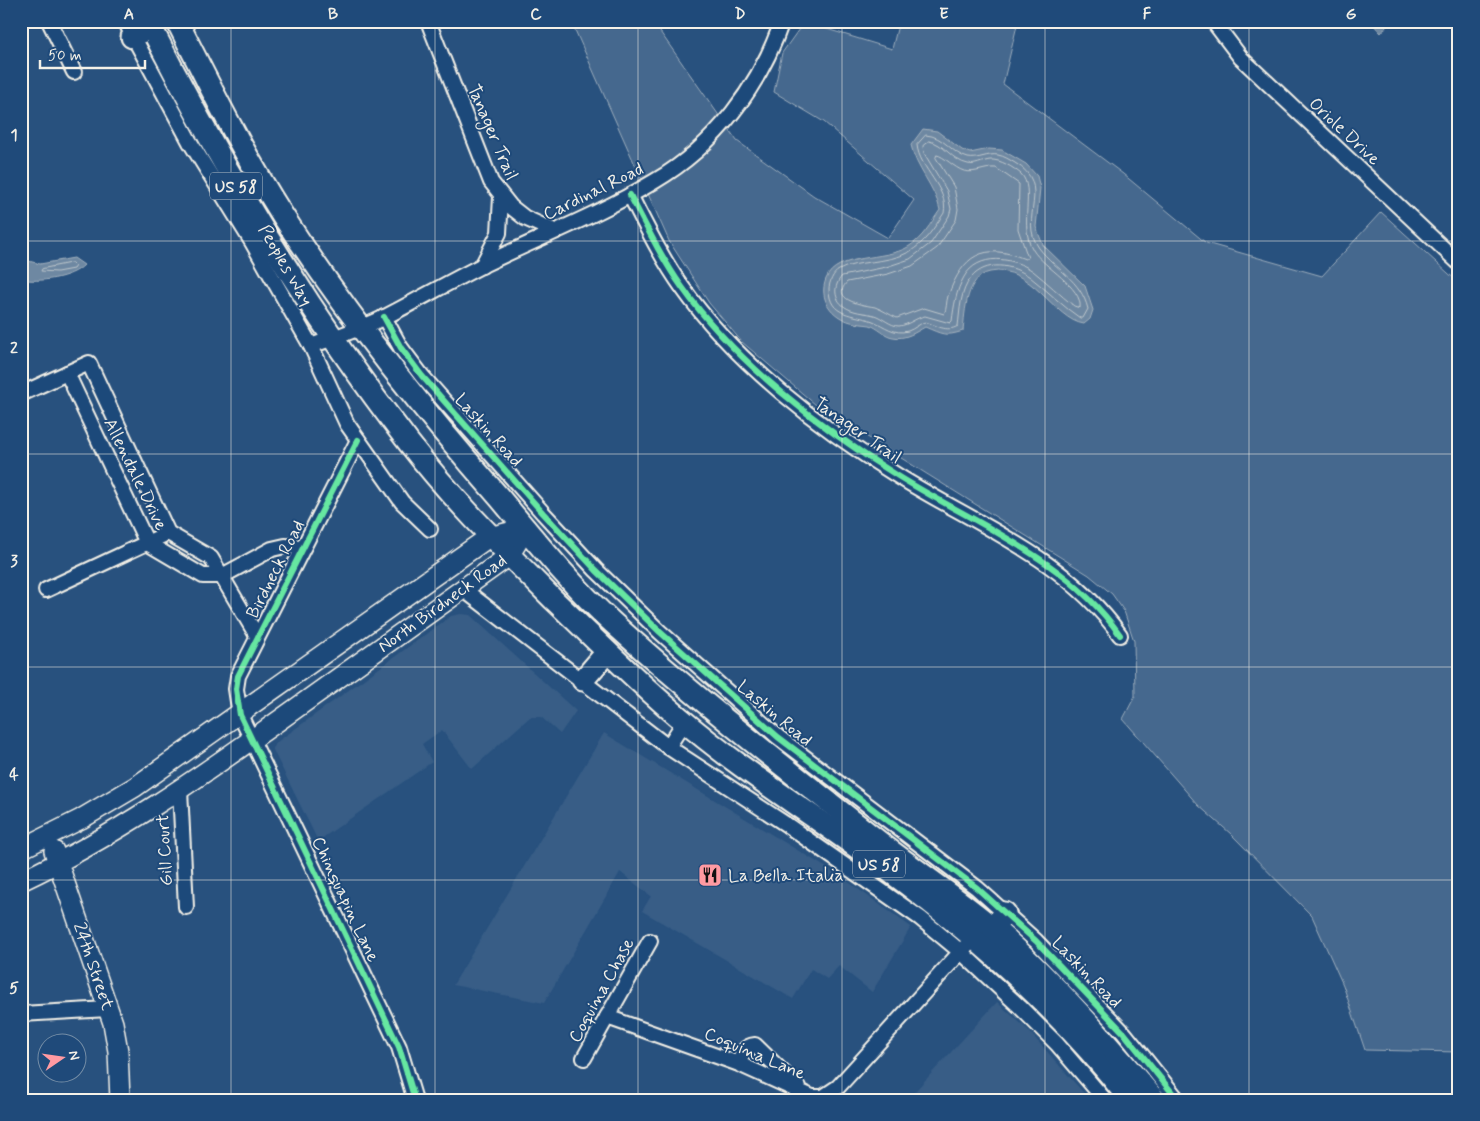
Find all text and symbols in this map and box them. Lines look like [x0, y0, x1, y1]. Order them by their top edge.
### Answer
text: A [124, 4, 134, 25]
text: B [328, 4, 338, 25]
text: C [530, 4, 542, 25]
text: D [734, 4, 746, 25]
text: E [939, 4, 949, 25]
text: F [1143, 4, 1152, 25]
text: G [1346, 4, 1357, 25]
scale bar [40, 38, 145, 70]
text: 50 m [48, 46, 82, 66]
street label: Tanager Trail [460, 81, 523, 184]
street label: Oriole Drive [1303, 92, 1385, 171]
text: 1 [10, 125, 18, 146]
street label: Cardinal Road [539, 157, 648, 227]
road number: US 58 [210, 172, 262, 200]
street label: Peoples Way [252, 220, 318, 311]
text: 2 [10, 338, 18, 359]
street label: Laskin Road [449, 389, 528, 473]
street label: Tanager Trail [808, 392, 906, 471]
street label: Allendale Drive [98, 414, 173, 535]
street label: Birdneck Road [241, 516, 311, 623]
street label: North Birdneck Road [373, 549, 512, 659]
text: 3 [10, 551, 18, 572]
street label: Laskin Road [732, 675, 817, 752]
text: 4 [9, 764, 19, 785]
street label: Gill Court [151, 813, 179, 887]
street label: Chinquapin Lane [305, 833, 385, 966]
road number: US 58 [853, 851, 905, 878]
restaurant icon: La Bella Italia [697, 862, 723, 888]
place label: La Bella Italia [728, 864, 844, 888]
street label: 24th Street [67, 919, 119, 1014]
street label: Laskin Road [1046, 931, 1127, 1014]
street label: Coquina Chase [563, 934, 640, 1047]
text: 5 [9, 978, 19, 999]
street label: Coquina Lane [700, 1022, 809, 1086]
north arrow [38, 1034, 88, 1084]
text: N [64, 1049, 84, 1062]

